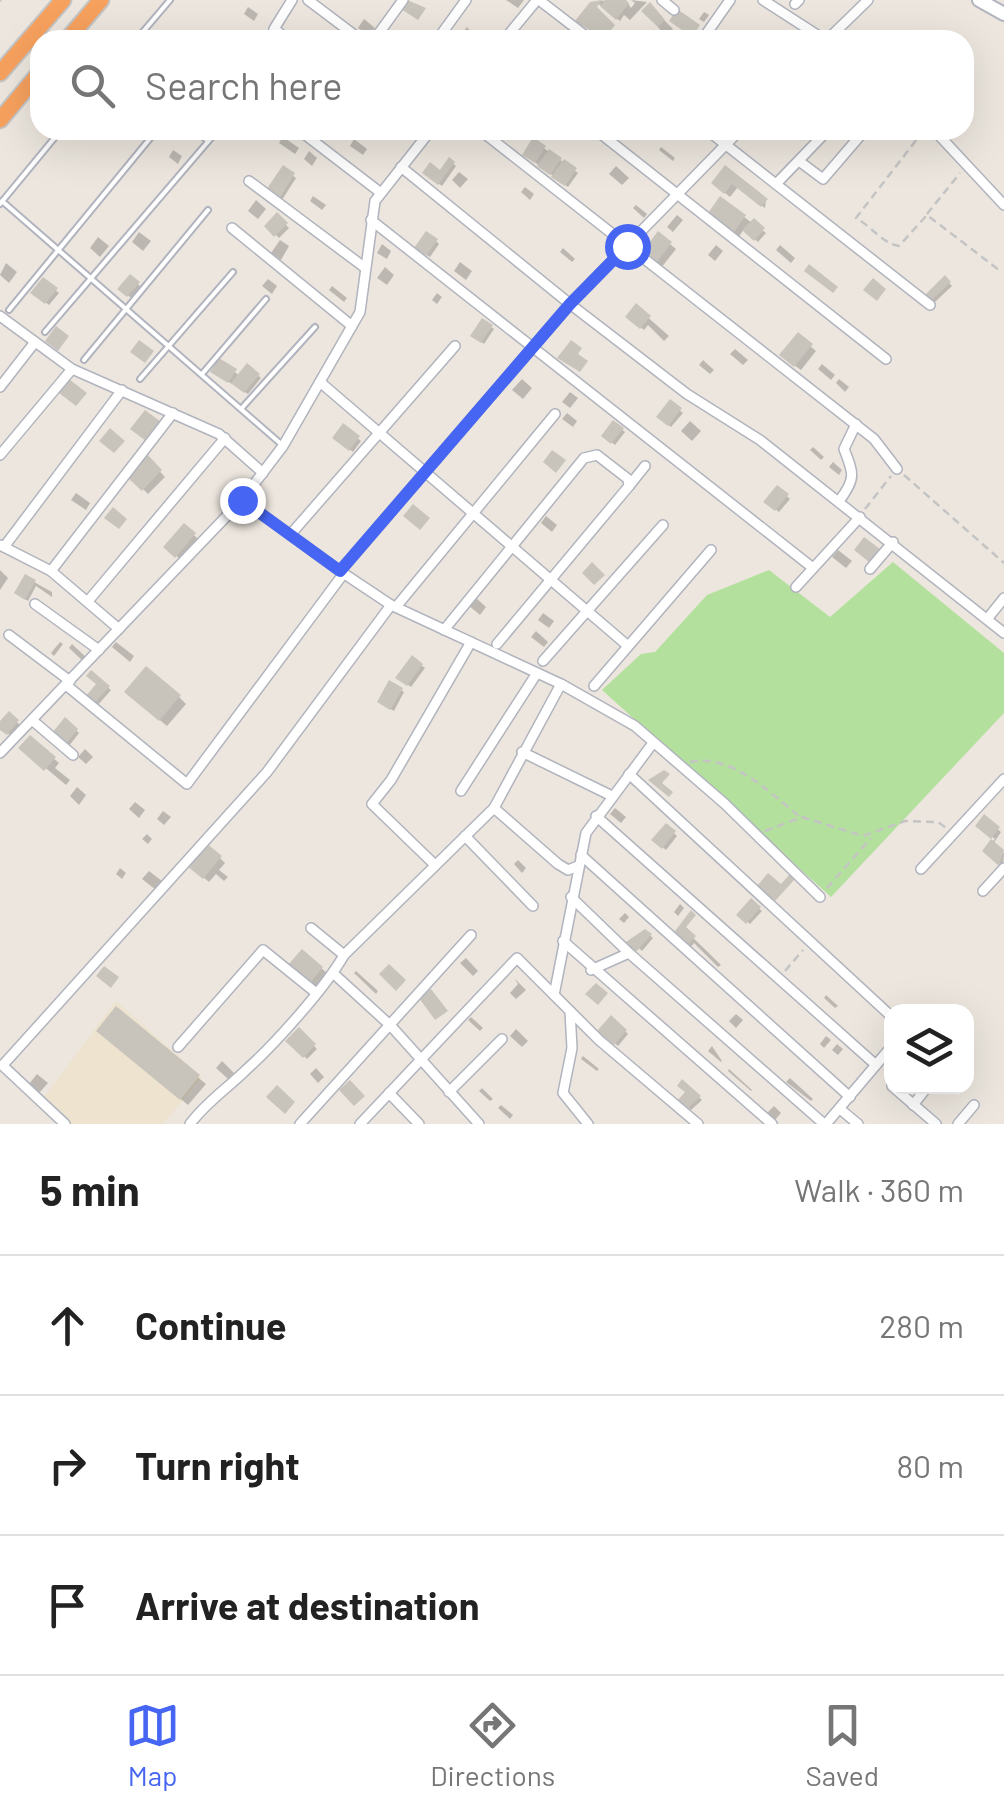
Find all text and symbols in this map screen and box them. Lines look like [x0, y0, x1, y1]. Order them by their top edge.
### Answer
search box [30, 30, 974, 140]
icon: search [65, 58, 120, 113]
text: Search here [145, 62, 343, 108]
route start [605, 224, 651, 270]
route end [220, 478, 266, 524]
map controls [884, 1004, 974, 1094]
button: layers [884, 1004, 974, 1094]
text: 5 min [40, 1164, 140, 1214]
text: Walk · 360 m [794, 1170, 964, 1208]
icon: ahead [40, 1298, 95, 1353]
text: Continue [135, 1302, 286, 1348]
text: 280 m [879, 1306, 964, 1344]
icon: right [40, 1438, 95, 1493]
text: Turn right [135, 1442, 300, 1488]
text: 80 m [896, 1446, 964, 1484]
icon: arrive [40, 1578, 95, 1633]
text: Arrive at destination [135, 1582, 480, 1628]
tab: Map [125, 1698, 180, 1792]
tab: Directions [430, 1698, 555, 1792]
tab: Saved [805, 1698, 879, 1792]

